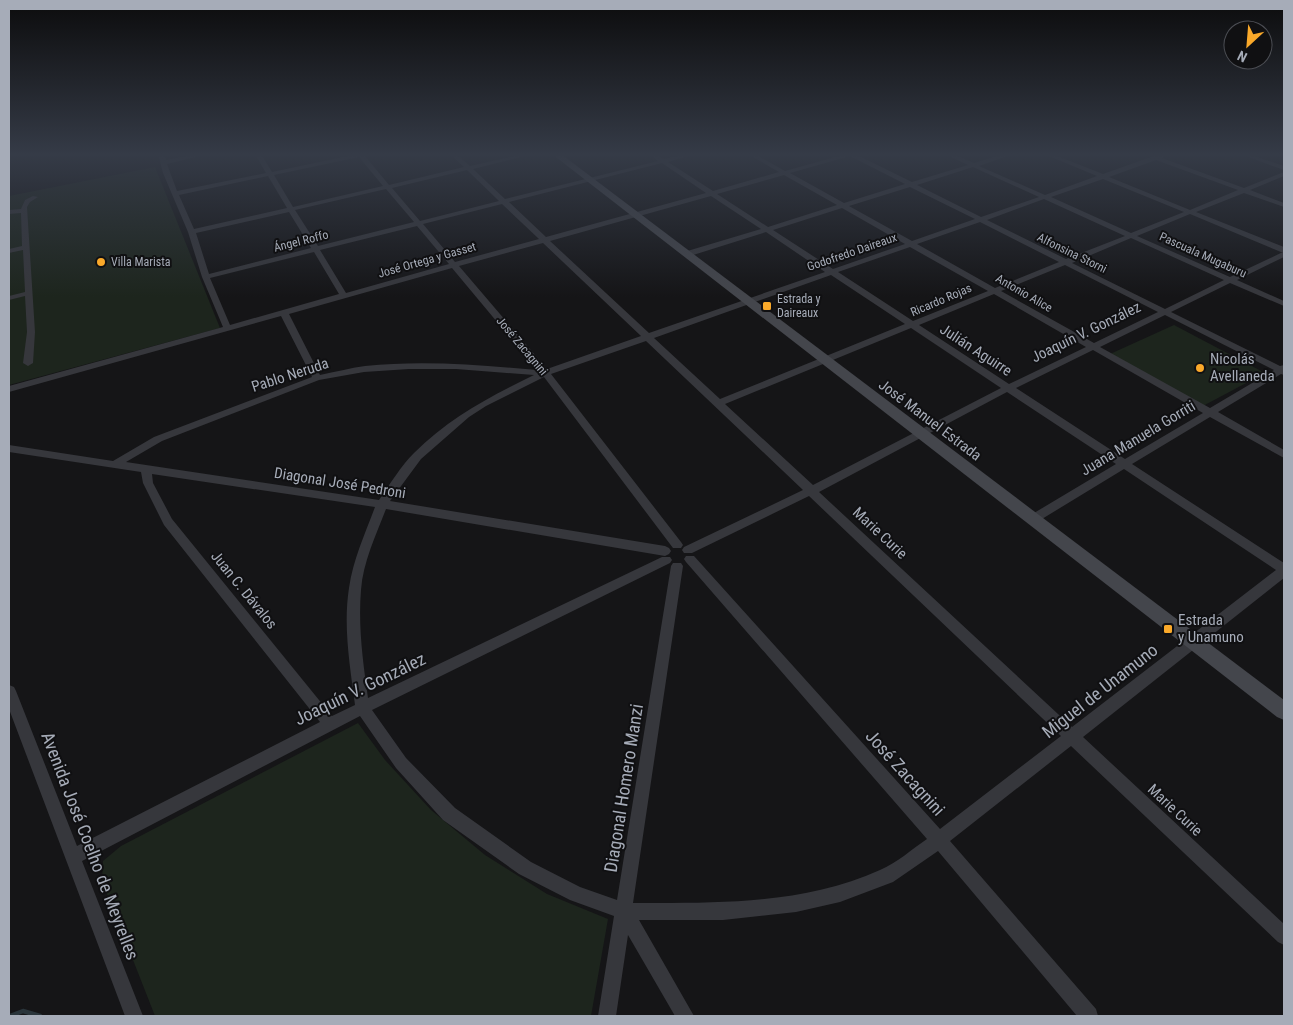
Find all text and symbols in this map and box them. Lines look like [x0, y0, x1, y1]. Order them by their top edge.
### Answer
north arrow [1223, 20, 1273, 70]
text: N [1235, 48, 1250, 66]
street label: Ángel Roffo [272, 226, 330, 255]
street label: Godofredo Daireaux [805, 230, 899, 274]
street label: Alfonsina Storni [1035, 230, 1109, 276]
street label: Pascuala Mugaburu [1157, 230, 1249, 281]
street label: José Ortega y Gasset [376, 239, 478, 281]
place label: Villa Marista [111, 255, 171, 269]
marker: Villa Marista [95, 256, 107, 268]
street label: Antonio Alice [993, 271, 1055, 315]
street label: Ricardo Rojas [908, 281, 974, 319]
place label: Estrada y Daireaux [777, 292, 821, 320]
street label: Joaquín V. González [1028, 298, 1144, 366]
marker: Estrada y Daireaux [761, 300, 773, 312]
street label: José Zacagnini [493, 314, 551, 378]
street label: Julián Aguirre [937, 320, 1015, 380]
place label: Nicolás Avellaneda [1210, 350, 1275, 385]
street label: Pablo Neruda [249, 354, 331, 396]
marker: Nicolás Avellaneda [1194, 362, 1206, 374]
street label: José Manuel Estrada [875, 376, 985, 464]
street label: Juana Manuela Gorriti [1077, 397, 1199, 479]
street label: Diagonal José Pedroni [273, 464, 407, 502]
street label: Marie Curie [849, 503, 911, 563]
street label: Juan C. Dávalos [207, 547, 281, 633]
place label: Estrada y Unamuno [1178, 611, 1244, 646]
marker: Estrada y Unamuno [1162, 623, 1174, 635]
street label: Miguel de Unamuno [1038, 639, 1162, 742]
street label: Joaquín V. González [291, 648, 429, 729]
street label: Diagonal Homero Manzi [600, 702, 647, 874]
street label: José Zacagnini [861, 725, 949, 820]
street label: Avenida José Coelho de Meyrelles [37, 729, 144, 963]
street label: Marie Curie [1144, 780, 1206, 840]

